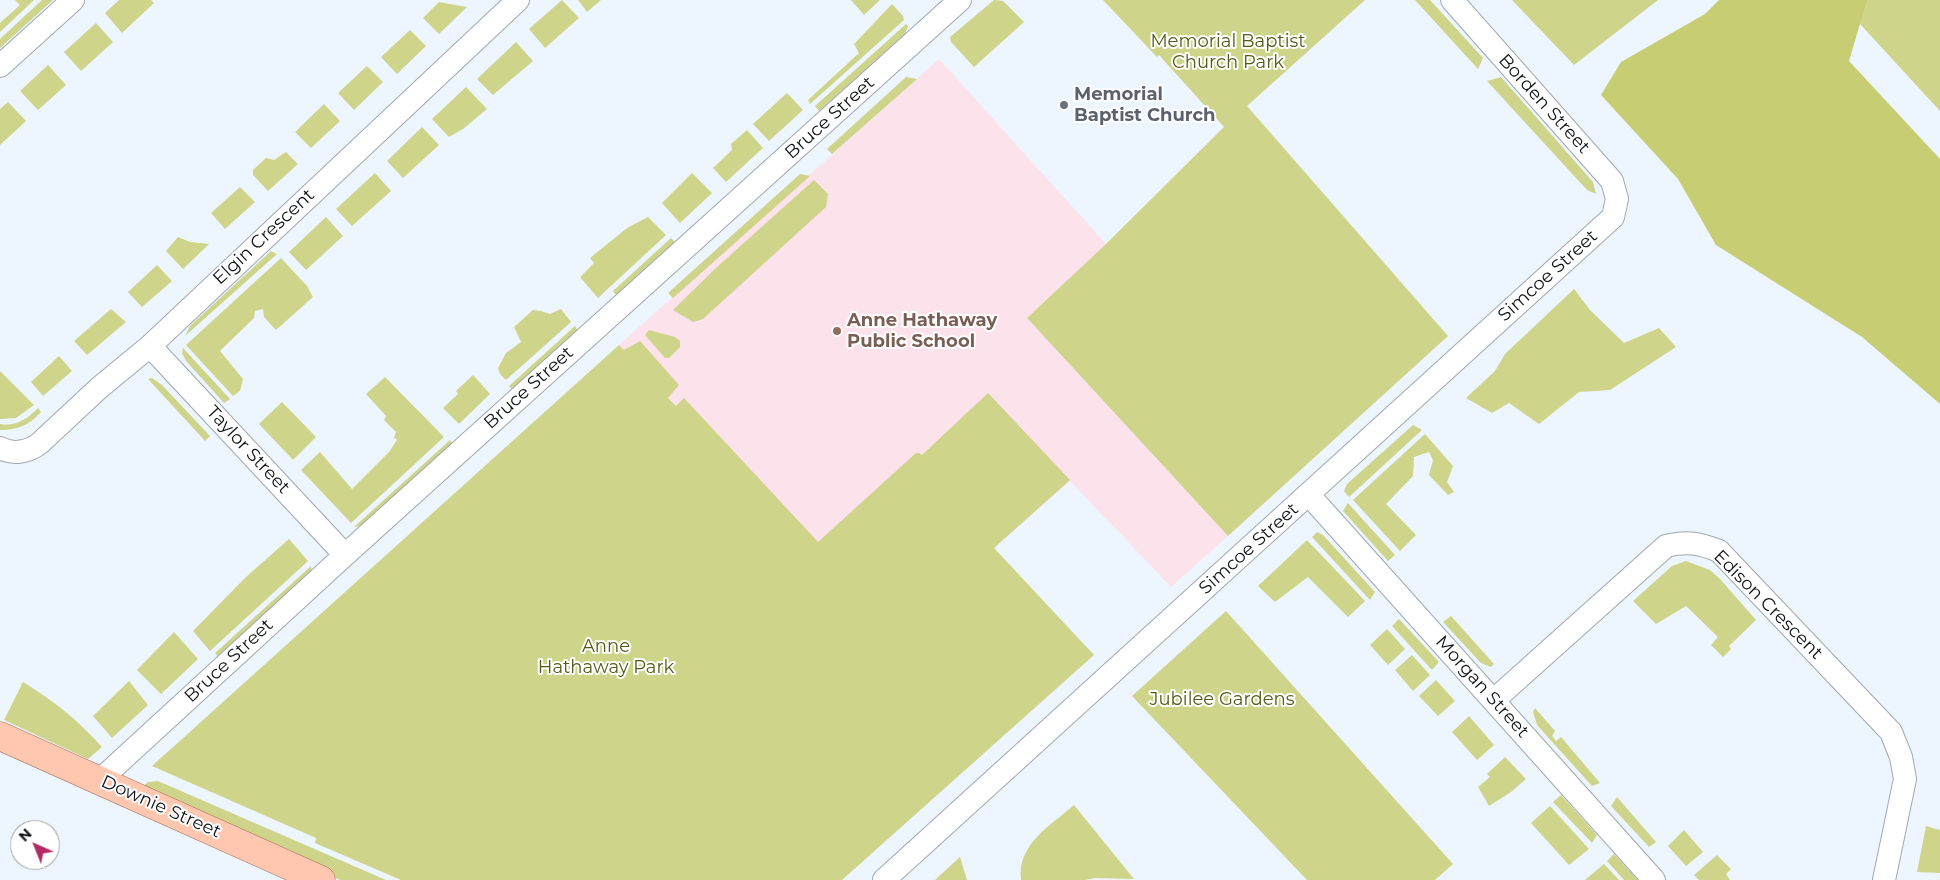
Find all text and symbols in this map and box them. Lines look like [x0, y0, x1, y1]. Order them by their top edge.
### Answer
park label: Memorial Baptist Church Park [1150, 31, 1306, 74]
street label: Borden Street [1494, 50, 1594, 158]
street label: Bruce Street [781, 72, 879, 164]
place label: Memorial Baptist Church [1074, 84, 1215, 126]
marker: Memorial Baptist Church [1058, 99, 1070, 111]
street label: Elgin Crescent [209, 185, 319, 289]
street label: Simcoe Street [1494, 226, 1602, 326]
place label: Anne Hathaway Public School [847, 310, 997, 352]
marker: Anne Hathaway Public School [831, 325, 843, 337]
street label: Bruce Street [480, 342, 578, 434]
street label: Taylor Street [202, 402, 294, 498]
street label: Simcoe Street [1195, 499, 1303, 599]
street label: Edison Crescent [1709, 546, 1827, 664]
street label: Bruce Street [180, 615, 278, 707]
street label: Morgan Street [1431, 632, 1533, 742]
park label: Anne Hathaway Park [538, 636, 674, 679]
park label: Jubilee Gardens [1149, 689, 1295, 711]
street label: Downie Street [98, 771, 224, 843]
north arrow [10, 820, 60, 870]
text: N [15, 825, 36, 845]

